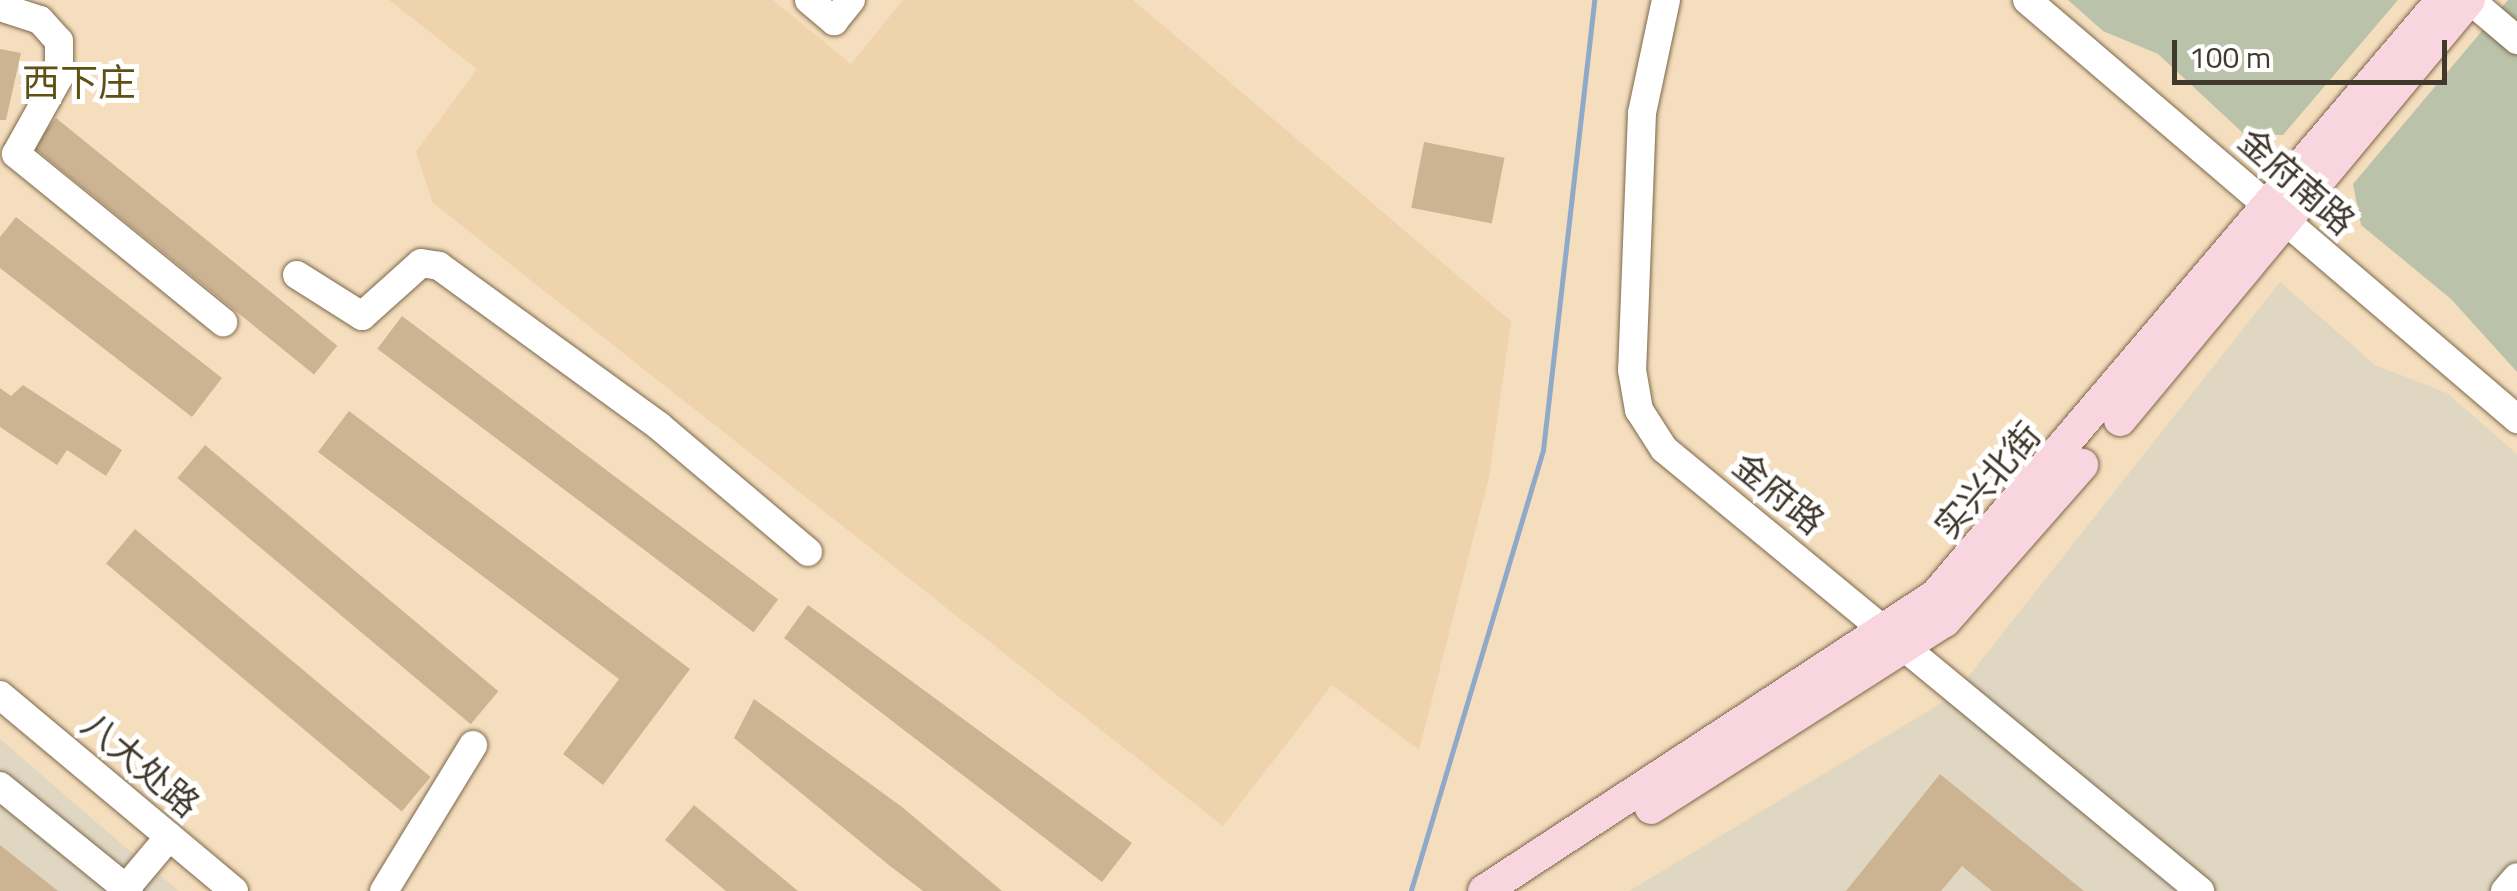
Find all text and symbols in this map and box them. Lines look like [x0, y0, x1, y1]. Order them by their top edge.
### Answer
scale bar [2177, 20, 2452, 82]
text: 100 m [2189, 34, 2271, 80]
district label: 西下庄 [22, 60, 136, 106]
street label: 金府南路 [2230, 119, 2364, 243]
street label: 实兴北街 [1925, 413, 2049, 547]
street label: 金府路 [1725, 444, 1833, 542]
street label: 八大处路 [74, 703, 208, 825]

